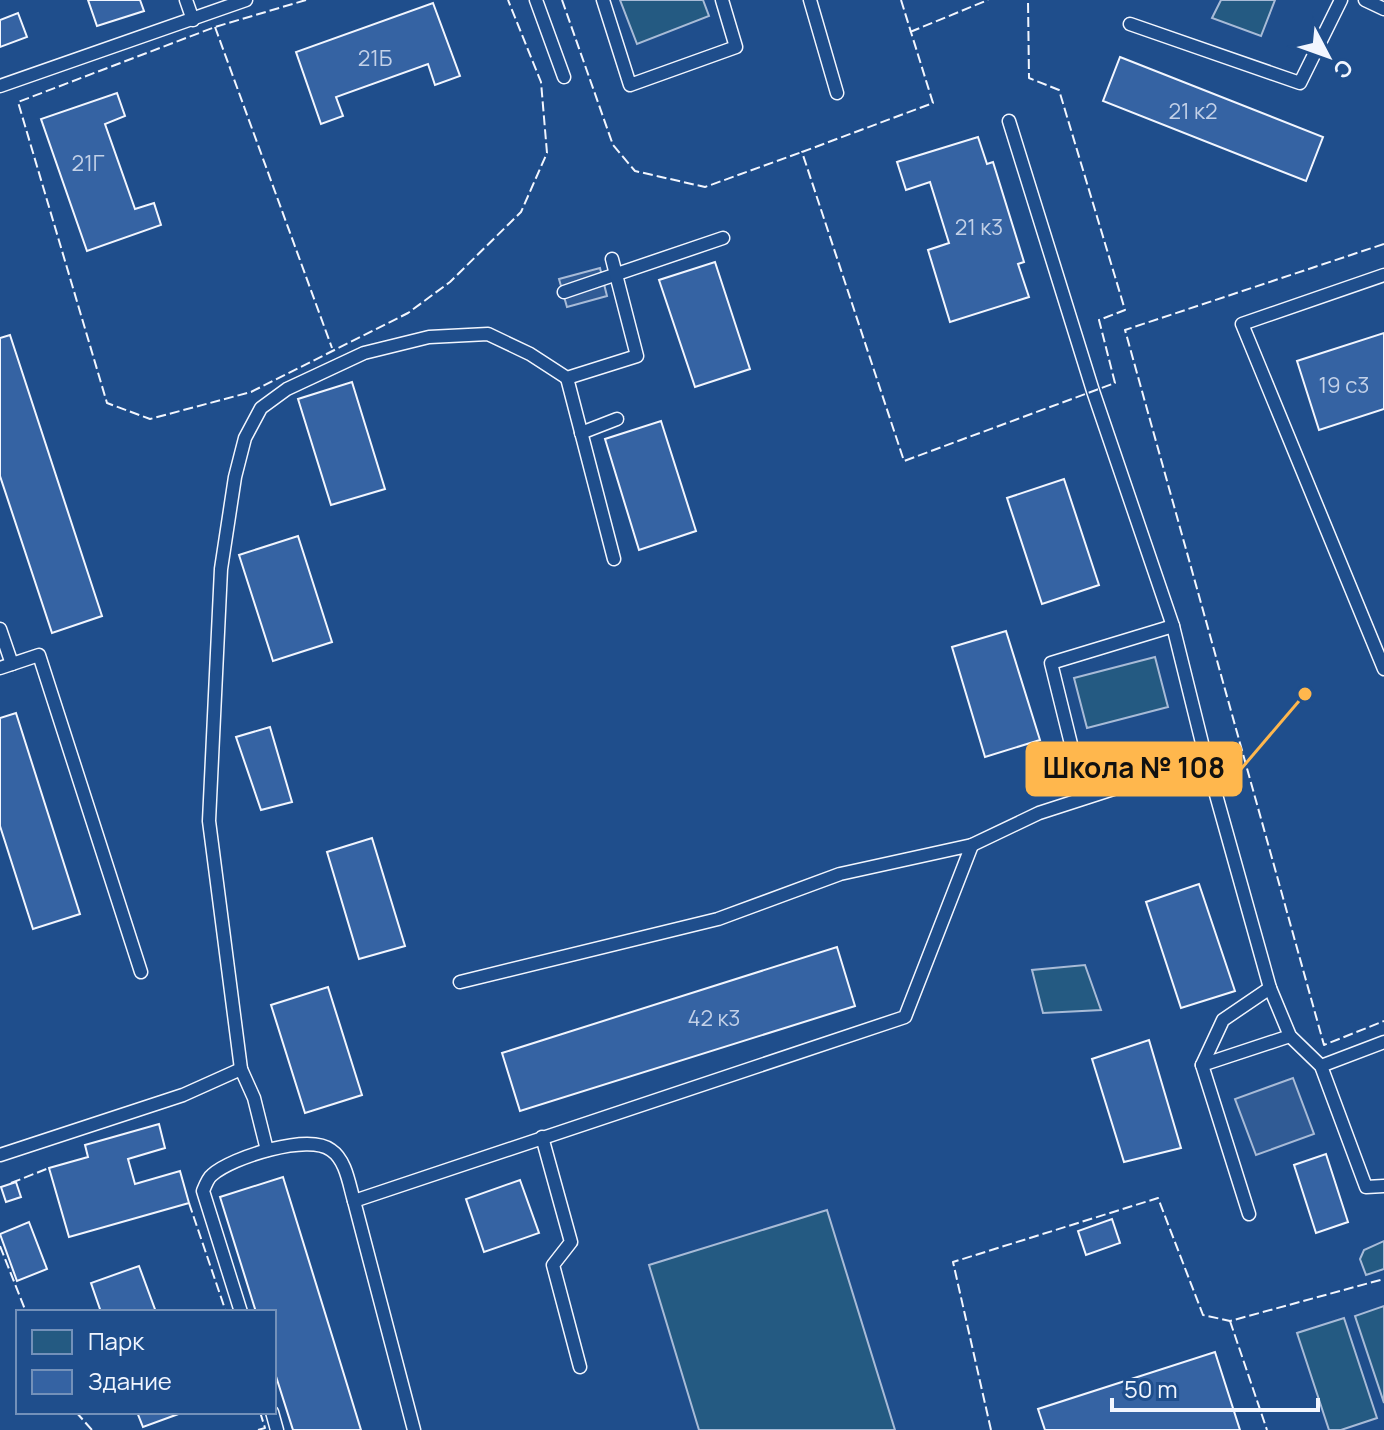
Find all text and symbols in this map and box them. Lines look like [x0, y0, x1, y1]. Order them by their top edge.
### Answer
north arrow [1288, 16, 1368, 96]
house number: 21Б [358, 43, 392, 73]
text: С [1326, 53, 1360, 85]
house number: 21 к2 [1169, 96, 1217, 126]
house number: 21Г [72, 148, 105, 178]
house number: 21 к3 [955, 212, 1003, 242]
house number: 19 с3 [1319, 370, 1369, 400]
callout: Школа № 108 [1027, 743, 1241, 795]
text: Школа № 108 [1043, 748, 1225, 786]
house number: 42 к3 [688, 1003, 741, 1033]
legend [16, 1310, 276, 1414]
text: Парк [88, 1324, 145, 1357]
scale bar [1112, 1362, 1318, 1412]
text: Здание [88, 1364, 172, 1397]
text: 50 m [1124, 1372, 1178, 1405]

